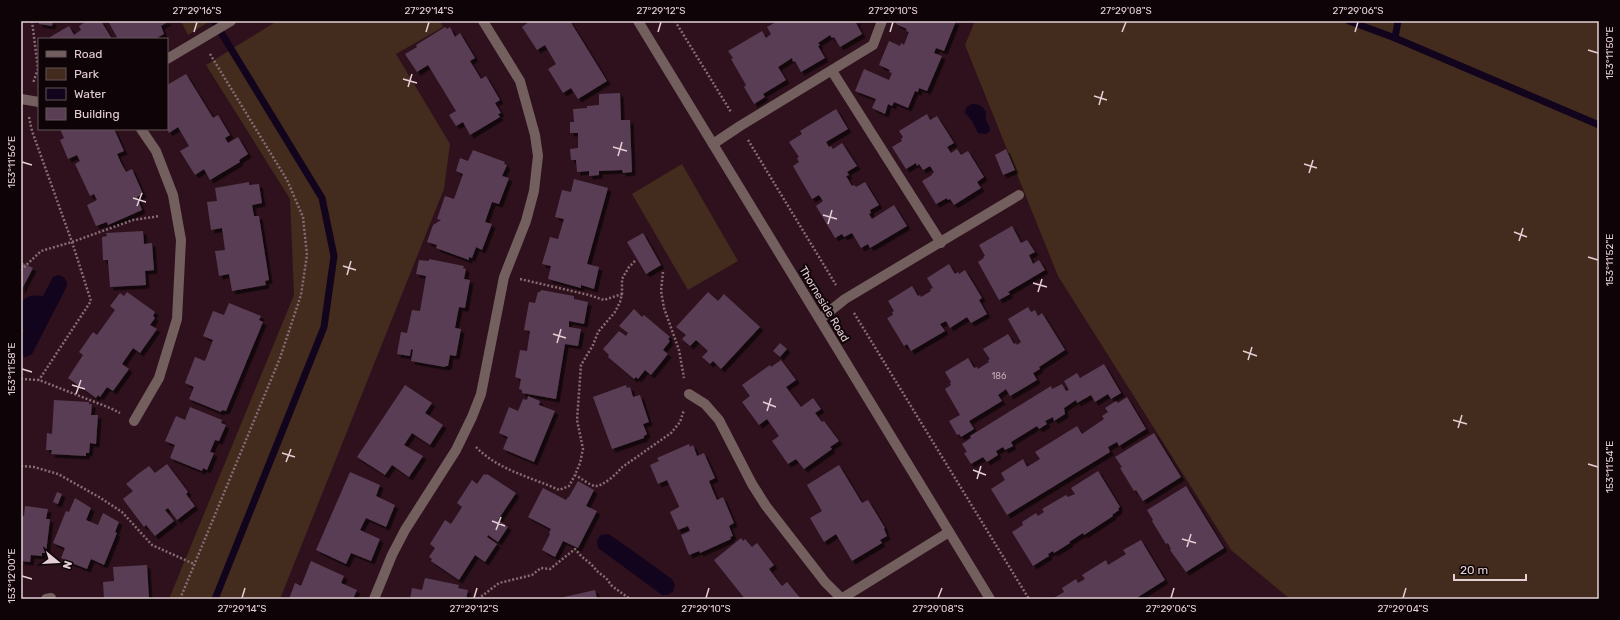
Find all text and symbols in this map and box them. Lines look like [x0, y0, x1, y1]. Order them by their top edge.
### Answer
text: 27°29'16"S [173, 5, 221, 17]
text: 27°29'14"S [404, 5, 454, 17]
text: 27°29'12"S [637, 5, 685, 17]
text: 27°29'10"S [868, 5, 918, 17]
text: 27°29'08"S [1100, 5, 1152, 17]
text: 27°29'06"S [1333, 5, 1383, 17]
text: 153°11'50"E [1604, 27, 1616, 79]
legend [38, 38, 168, 130]
text: Road [74, 47, 102, 61]
text: Park [74, 67, 100, 81]
text: Water [74, 87, 106, 101]
text: Building [74, 107, 120, 121]
text: 153°11'56"E [6, 136, 18, 188]
text: 153°11'52"E [1604, 234, 1616, 286]
street label: Thorneside Road [796, 264, 852, 344]
text: 153°11'58"E [6, 343, 18, 395]
house number: 186 [991, 371, 1007, 381]
text: 153°11'54"E [1604, 441, 1616, 493]
north arrow [38, 542, 78, 582]
text: 153°12'00"E [6, 549, 18, 603]
scale bar [1454, 556, 1526, 582]
text: N [60, 559, 74, 571]
text: 20 m [1460, 563, 1488, 577]
text: 27°29'14"S [217, 603, 267, 615]
text: 27°29'12"S [450, 603, 498, 615]
text: 27°29'10"S [681, 603, 731, 615]
text: 27°29'08"S [912, 603, 964, 615]
text: 27°29'06"S [1146, 603, 1196, 615]
text: 27°29'04"S [1377, 603, 1429, 615]

